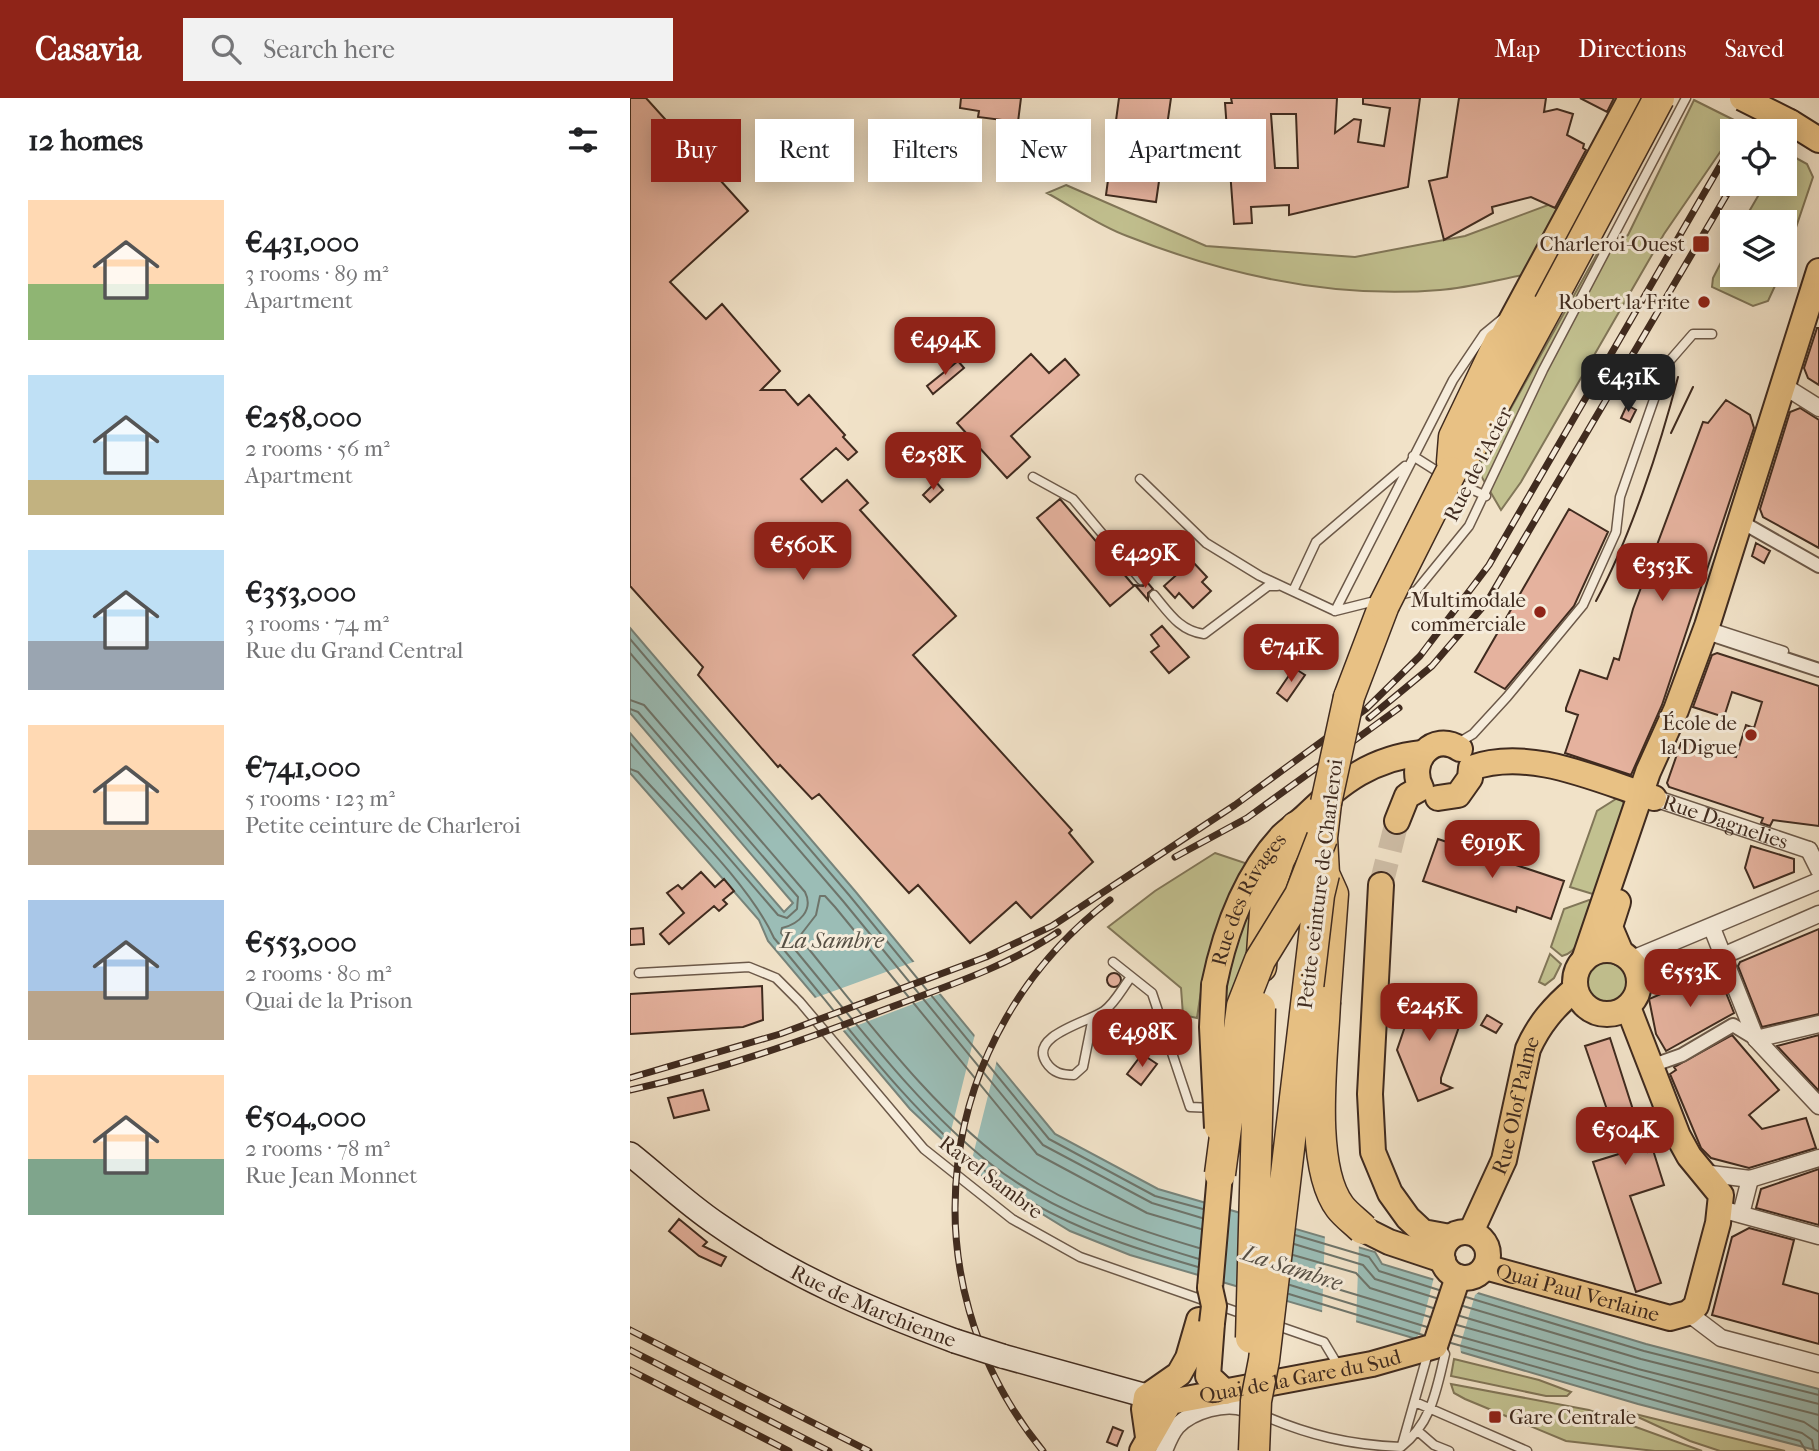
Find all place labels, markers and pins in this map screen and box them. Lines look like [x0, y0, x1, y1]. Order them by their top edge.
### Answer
place label: Charleroi-Ouest [1540, 232, 1685, 256]
marker: Charleroi-Ouest [1691, 234, 1711, 254]
place label: Robert la Frite [1558, 290, 1690, 314]
marker: Robert la Frite [1696, 294, 1712, 310]
pin: €494K [896, 317, 994, 377]
pin: €431K [1579, 354, 1677, 414]
pin: €258K [884, 432, 982, 492]
pin: €560K [754, 522, 852, 582]
pin: €429K [1096, 531, 1194, 590]
pin: €353K [1613, 544, 1711, 603]
place label: Multimodale commerciale [1411, 588, 1526, 636]
marker: Multimodale commerciale [1532, 604, 1548, 620]
pin: €741K [1242, 624, 1340, 684]
place label: École de la Digue [1660, 711, 1737, 759]
marker: École de la Digue [1743, 727, 1759, 743]
pin: €919K [1443, 820, 1541, 880]
pin: €553K [1641, 950, 1739, 1009]
pin: €245K [1380, 984, 1478, 1043]
pin: €498K [1093, 1010, 1191, 1069]
pin: €504K [1576, 1108, 1674, 1167]
place label: Gare Centrale [1509, 1405, 1636, 1429]
marker: Gare Centrale [1487, 1409, 1503, 1425]

